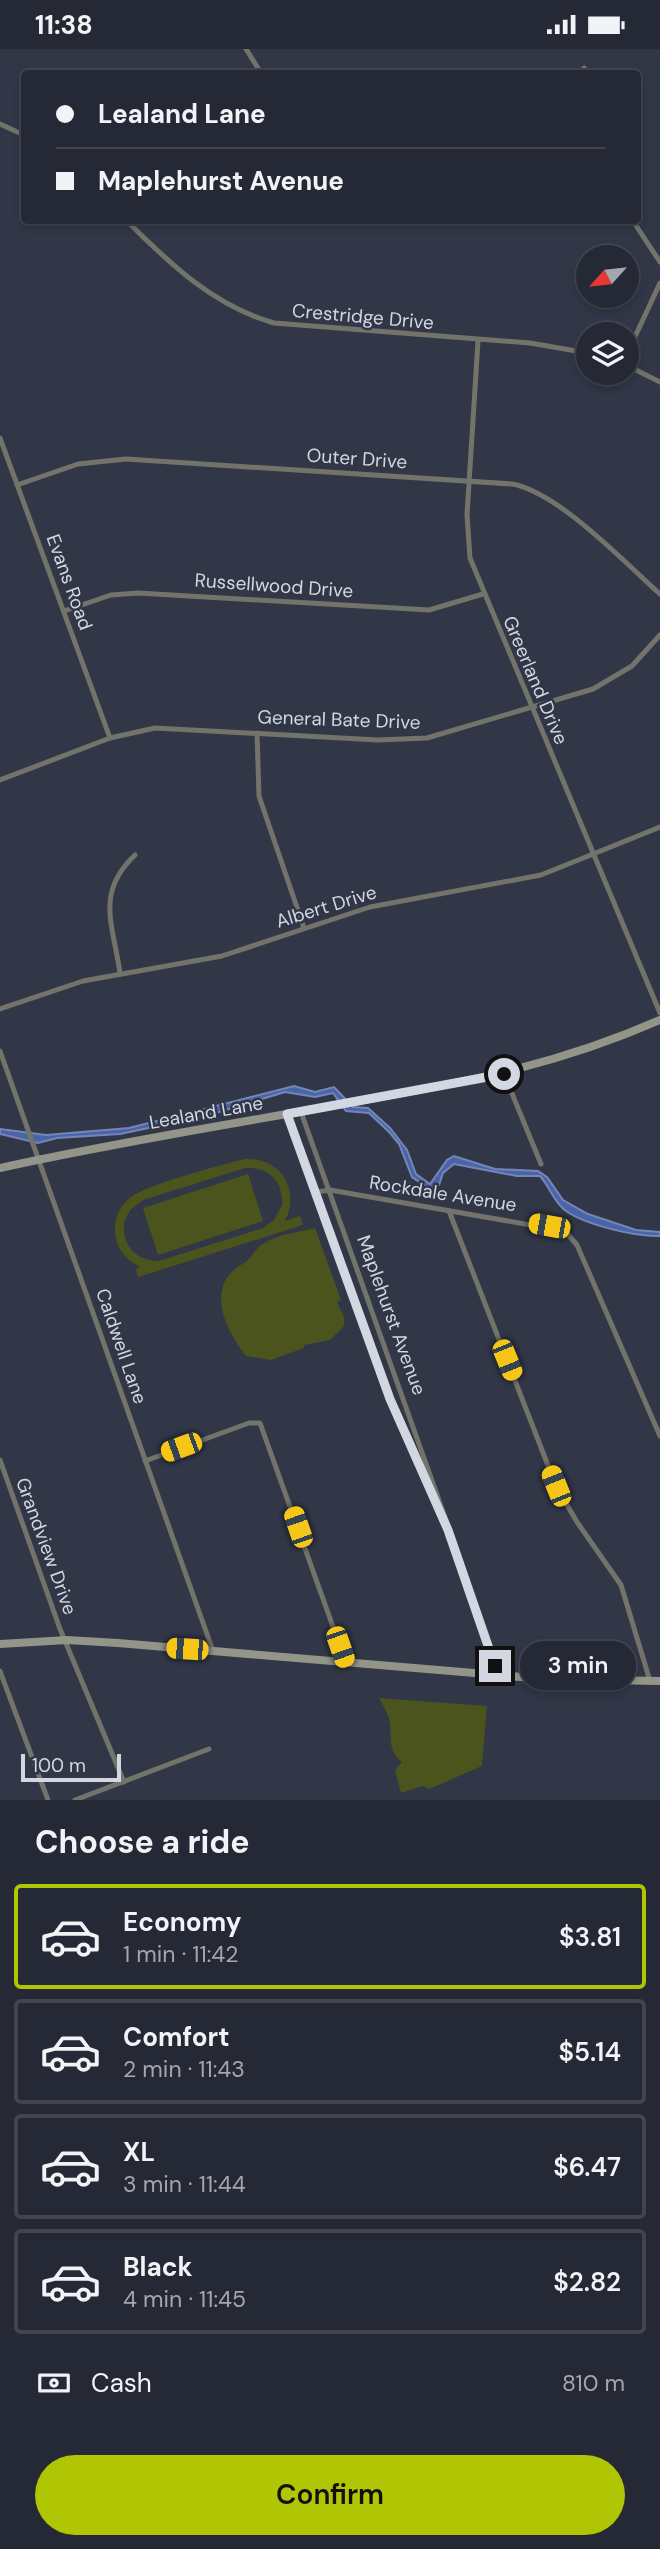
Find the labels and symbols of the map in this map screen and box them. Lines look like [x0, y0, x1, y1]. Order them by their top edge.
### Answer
north arrow [576, 245, 639, 308]
street label: Crestridge Drive [291, 298, 435, 335]
street label: Outer Drive [306, 443, 408, 474]
street label: Evans Road [41, 531, 98, 634]
street label: Russellwood Drive [194, 567, 354, 604]
street label: Greerland Drive [497, 612, 574, 748]
street label: General Bate Drive [257, 704, 421, 735]
street label: Albert Drive [273, 879, 380, 934]
route start [488, 1058, 520, 1090]
street label: Lealand Lane [147, 1090, 265, 1135]
street label: Rockdale Avenue [368, 1170, 518, 1217]
car [527, 1212, 572, 1240]
street label: Maplehurst Avenue [351, 1232, 432, 1399]
street label: Caldwell Lane [90, 1285, 153, 1407]
car [490, 1337, 525, 1383]
car [158, 1430, 205, 1464]
car [539, 1463, 574, 1509]
street label: Grandview Drive [10, 1474, 83, 1618]
car [282, 1504, 315, 1550]
car [324, 1624, 357, 1670]
car [166, 1637, 209, 1661]
callout: 3 min [520, 1641, 635, 1691]
route end [479, 1650, 511, 1682]
scale bar [21, 1751, 121, 1783]

